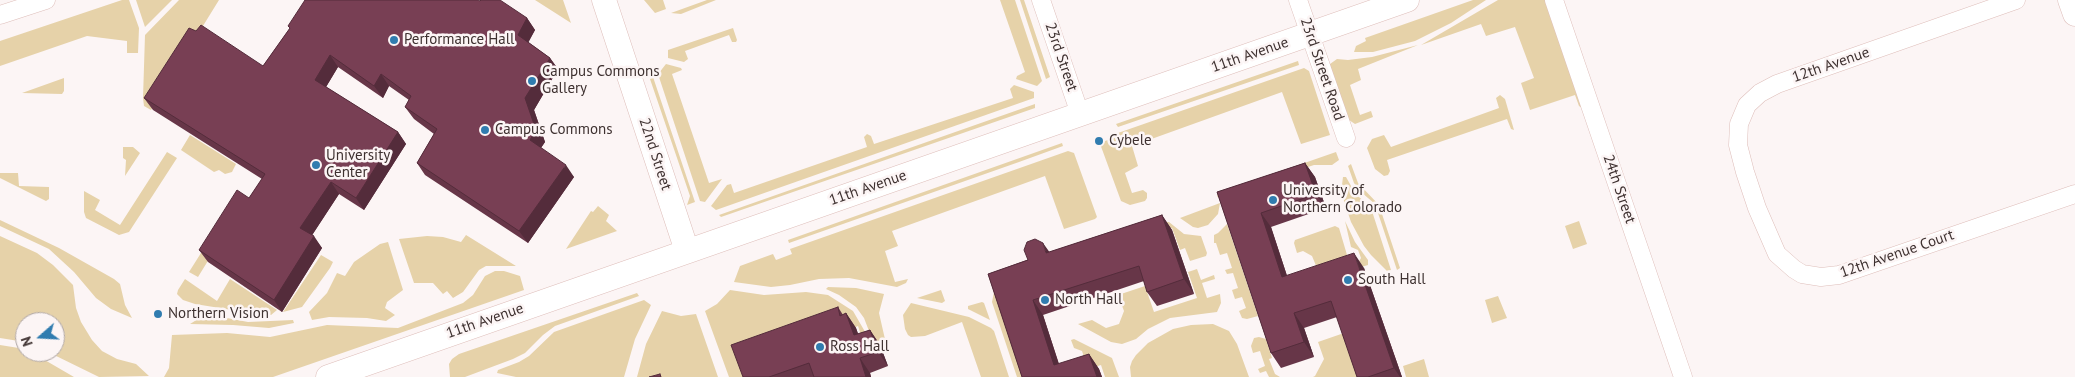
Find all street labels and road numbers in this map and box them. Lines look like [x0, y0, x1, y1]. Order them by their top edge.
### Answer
street label: 23rd Street Road [1296, 15, 1348, 123]
street label: 23rd Street [1041, 20, 1081, 94]
street label: 11th Avenue [1209, 33, 1291, 77]
street label: 12th Avenue [1790, 43, 1872, 87]
street label: 22nd Street [635, 116, 675, 192]
street label: 24th Street [1599, 152, 1639, 226]
street label: 11th Avenue [827, 166, 909, 210]
street label: 12th Avenue Court [1838, 226, 1956, 282]
street label: 11th Avenue [444, 299, 526, 343]

